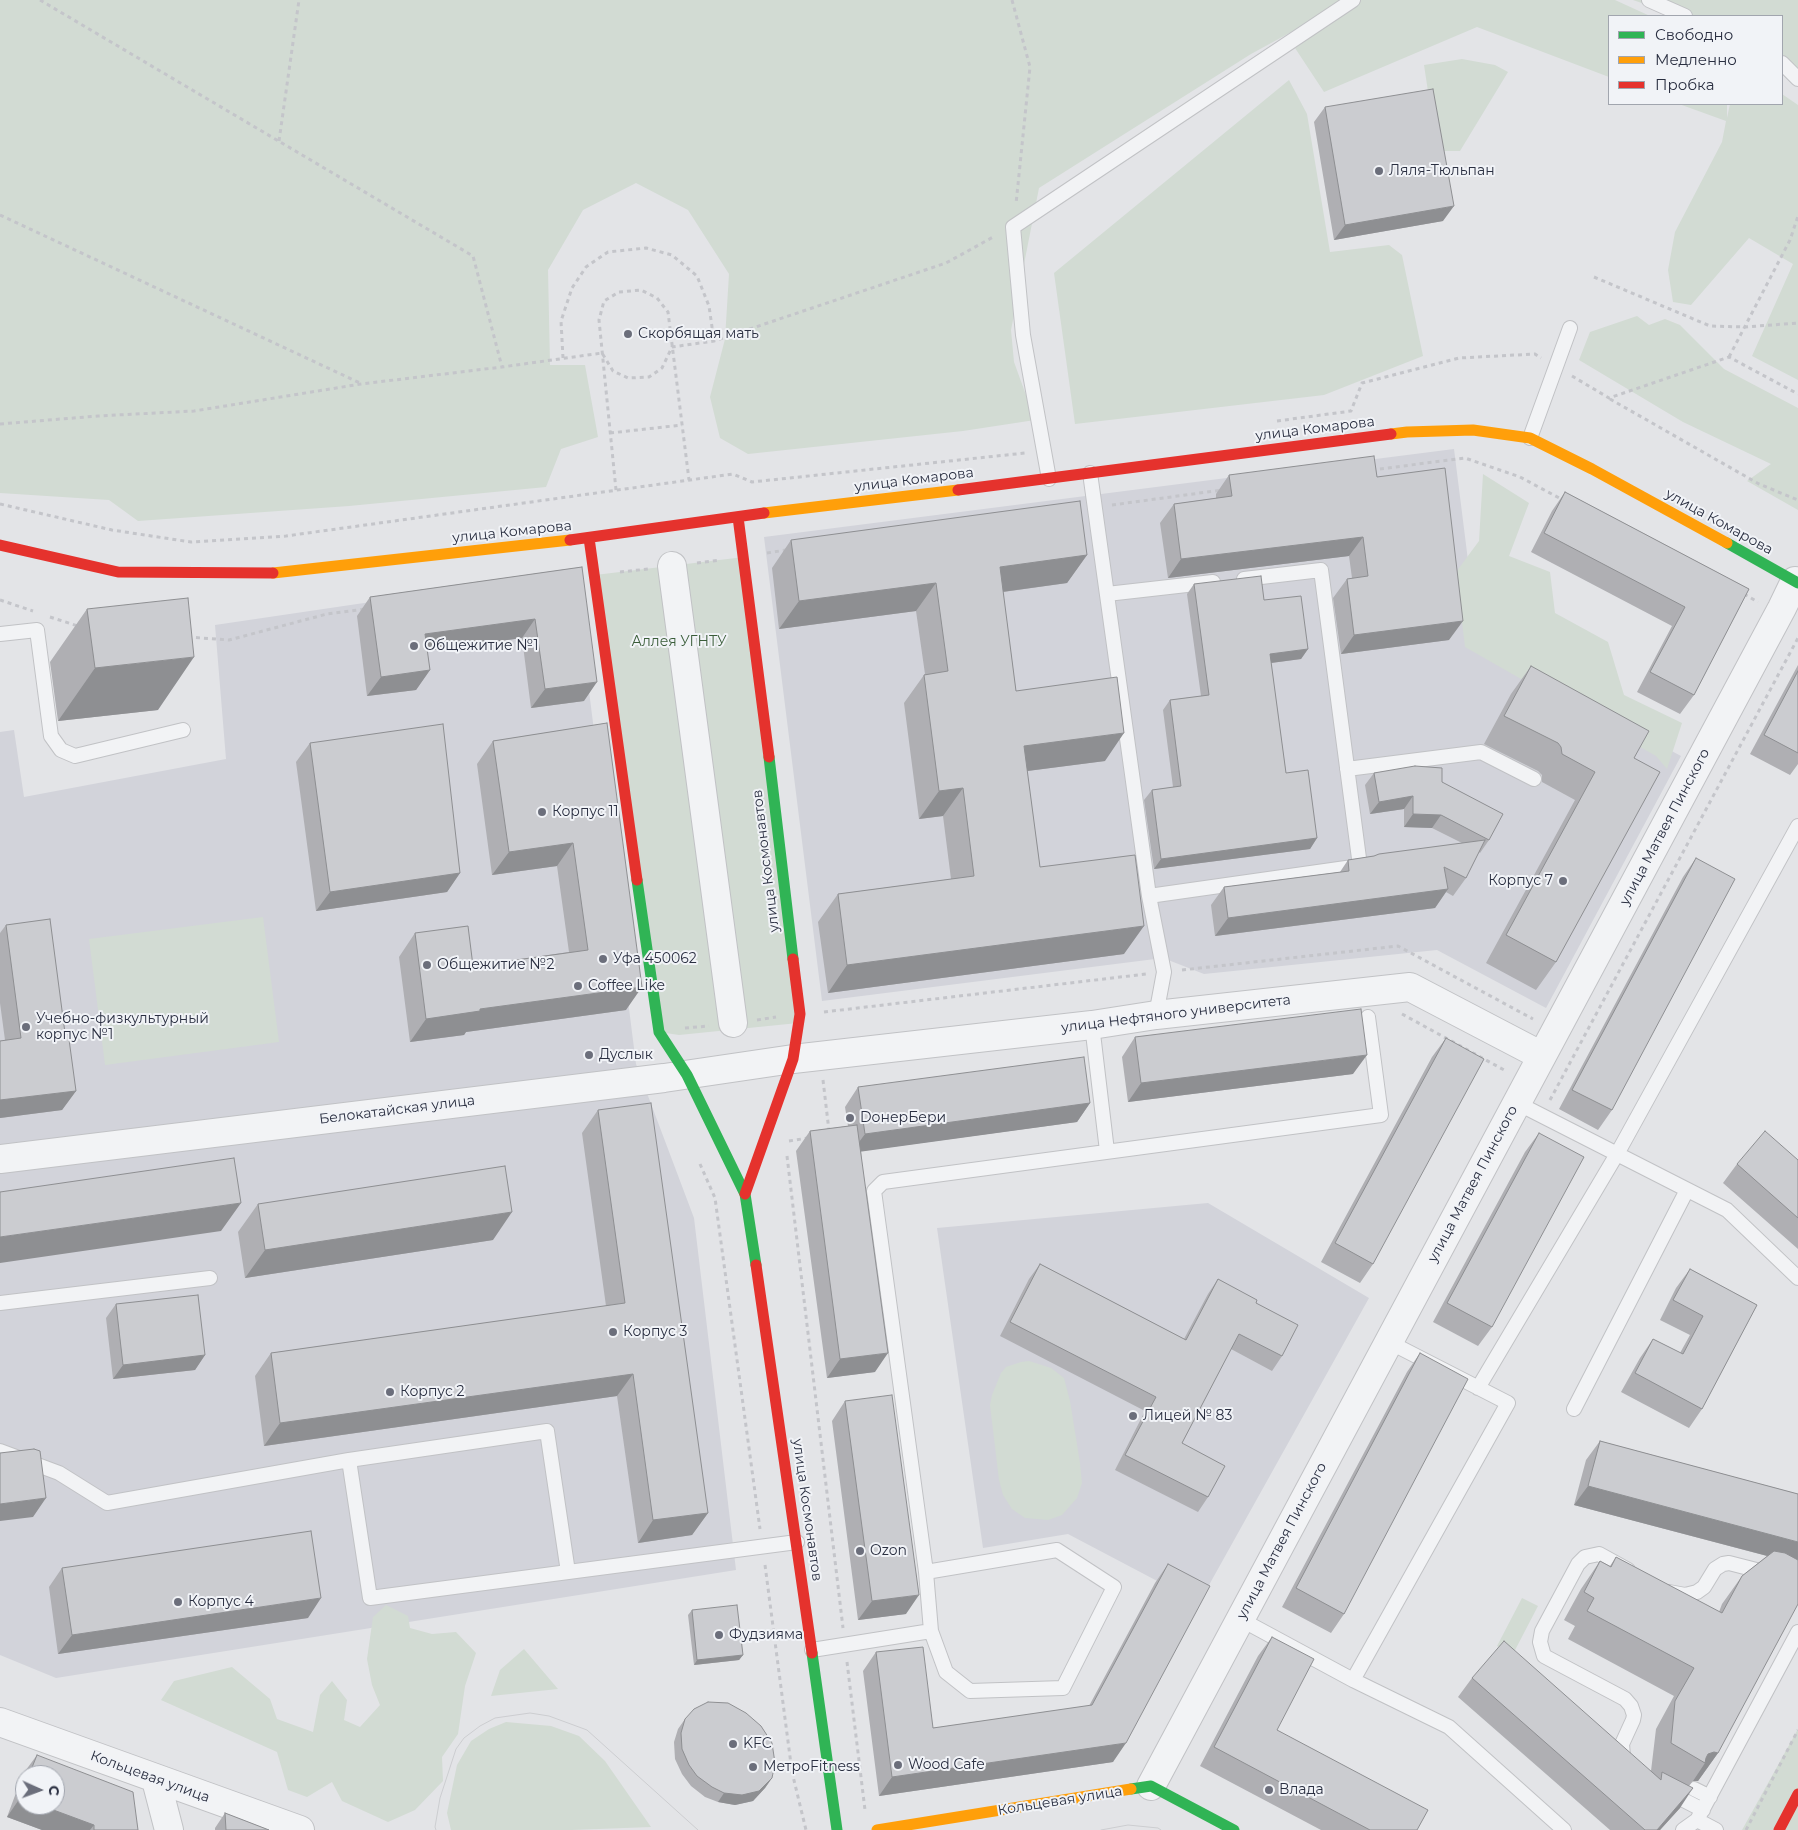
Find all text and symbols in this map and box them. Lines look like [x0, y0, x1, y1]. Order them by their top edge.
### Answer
legend [1608, 15, 1783, 105]
text: Свободно [1655, 25, 1733, 44]
text: Медленно [1655, 50, 1737, 69]
text: Пробка [1655, 75, 1714, 94]
place label: Ляля-Тюльпан [1389, 163, 1495, 179]
marker: Ляля-Тюльпан [1373, 165, 1385, 177]
place label: Скорбящая мать [638, 326, 759, 342]
marker: Скорбящая мать [622, 328, 634, 340]
street label: улица Комарова [1254, 413, 1376, 445]
street label: улица Комарова [853, 464, 975, 496]
street label: улица Комарова [1662, 486, 1776, 558]
street label: улица Комарова [451, 517, 573, 547]
park label: Аллея УГНТУ [632, 634, 726, 650]
place label: Общежитие №1 [424, 638, 539, 654]
marker: Общежитие №1 [408, 640, 420, 652]
street label: улица Матвея Пинского [1616, 746, 1714, 908]
street label: улица Космонавтов [749, 789, 783, 933]
place label: Корпус 11 [552, 804, 619, 820]
marker: Корпус 11 [536, 806, 548, 818]
place label: Корпус 7 [1488, 873, 1553, 889]
marker: Корпус 7 [1557, 875, 1569, 887]
place label: Уфа 450062 [613, 951, 697, 967]
marker: Уфа 450062 [597, 953, 609, 965]
place label: Общежитие №2 [437, 957, 554, 973]
marker: Общежитие №2 [421, 959, 433, 971]
place label: Coffee Like [588, 978, 665, 994]
marker: Coffee Like [572, 980, 584, 992]
street label: улица Нефтяного университета [1060, 992, 1292, 1036]
place label: Учебно-физкультурный корпус №1 [36, 1011, 209, 1044]
marker: Учебно-физкультурный корпус №1 [20, 1021, 32, 1033]
place label: Дуслык [599, 1047, 653, 1063]
marker: Дуслык [583, 1049, 595, 1061]
street label: Белокатайская улица [318, 1092, 476, 1128]
street label: улица Матвея Пинского [1424, 1103, 1522, 1265]
place label: DонерБери [860, 1110, 946, 1126]
marker: DонерБери [844, 1112, 856, 1124]
place label: Корпус 3 [623, 1324, 687, 1340]
marker: Корпус 3 [607, 1326, 619, 1338]
place label: Корпус 2 [400, 1384, 464, 1400]
marker: Корпус 2 [384, 1386, 396, 1398]
place label: Лицей № 83 [1143, 1408, 1232, 1424]
marker: Лицей № 83 [1127, 1410, 1139, 1422]
street label: улица Космонавтов [789, 1438, 825, 1582]
street label: улица Матвея Пинского [1233, 1460, 1331, 1622]
place label: Ozon [870, 1543, 907, 1559]
marker: Ozon [854, 1545, 866, 1557]
place label: Корпус 4 [188, 1594, 254, 1610]
marker: Корпус 4 [172, 1596, 184, 1608]
place label: Фудзияма [729, 1627, 803, 1643]
marker: Фудзияма [713, 1629, 725, 1641]
place label: KFC [743, 1736, 772, 1752]
marker: KFC [727, 1738, 739, 1750]
street label: Кольцевая улица [88, 1748, 212, 1806]
place label: Wood Cafe [908, 1757, 985, 1773]
place label: МетроFitness [763, 1759, 860, 1775]
marker: Wood Cafe [892, 1759, 904, 1771]
marker: МетроFitness [747, 1761, 759, 1773]
north arrow [15, 1765, 65, 1815]
place label: Влада [1279, 1782, 1324, 1798]
street label: Кольцевая улица [997, 1783, 1123, 1819]
marker: Влада [1263, 1784, 1275, 1796]
text: С [45, 1785, 63, 1796]

